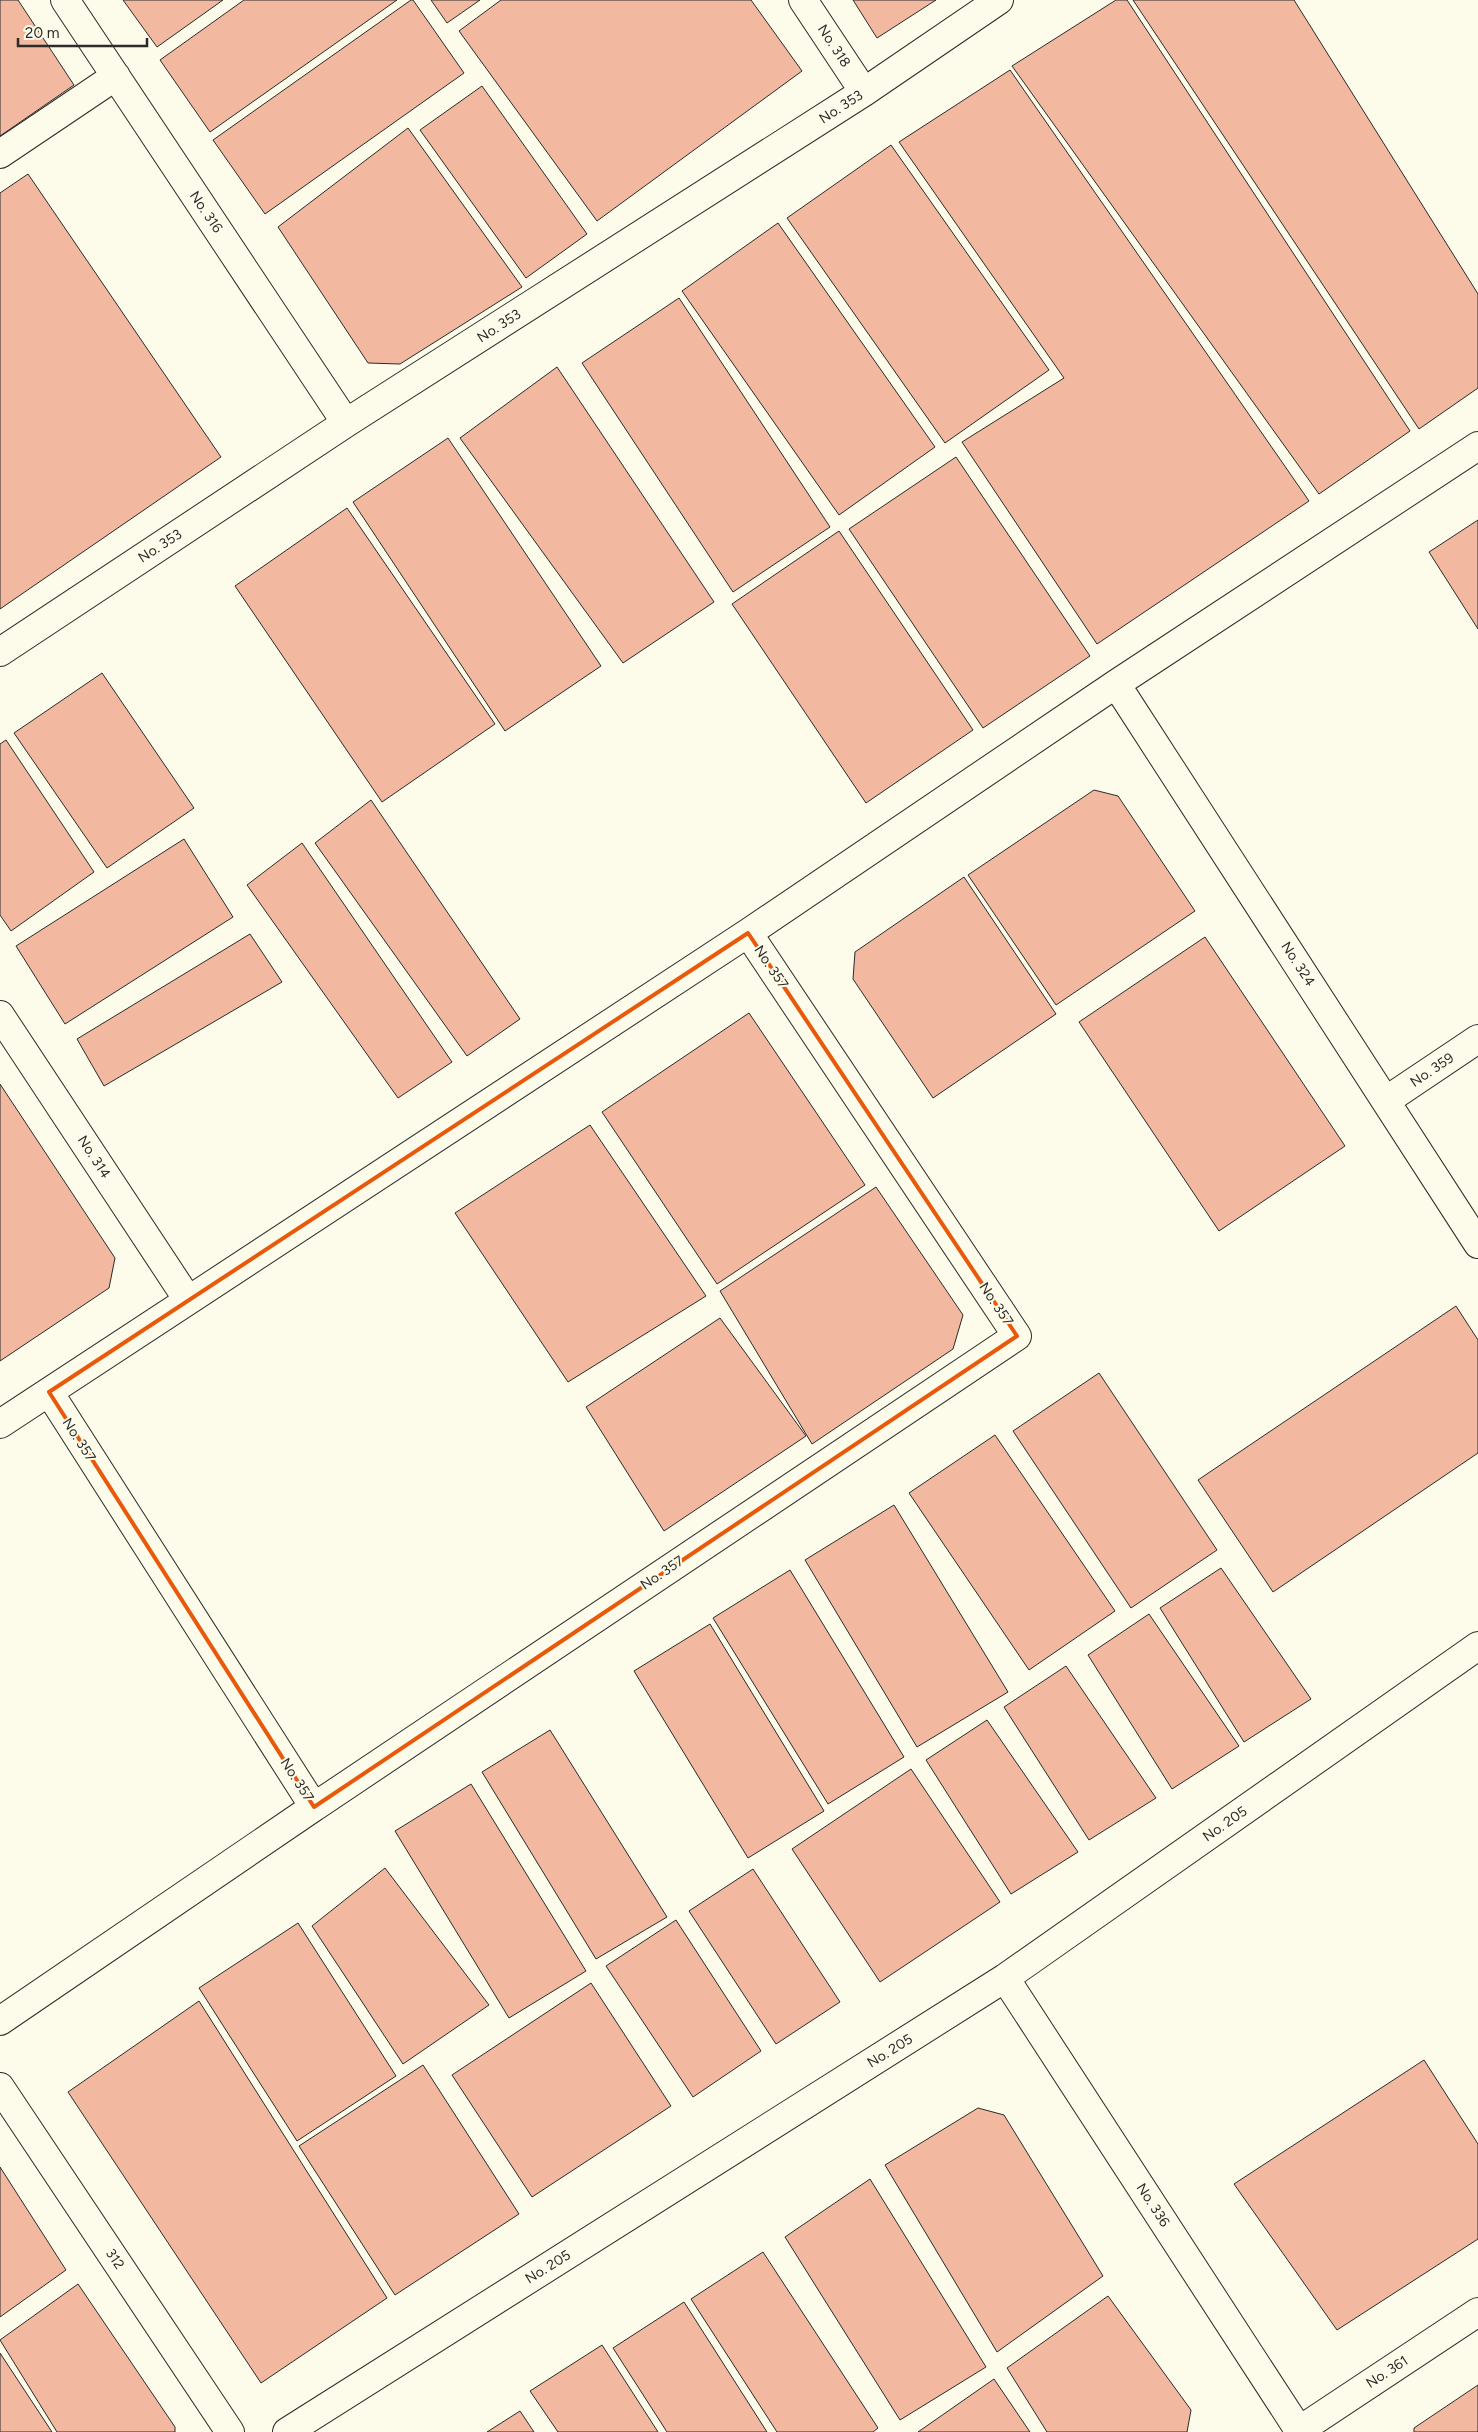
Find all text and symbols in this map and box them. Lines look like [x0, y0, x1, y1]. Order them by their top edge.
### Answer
scale bar [18, 15, 146, 47]
street label: No. 318 [814, 22, 854, 70]
text: 20 m [25, 24, 59, 42]
street label: No. 353 [816, 87, 866, 127]
street label: No. 316 [186, 188, 226, 236]
street label: No. 353 [474, 306, 524, 346]
street label: No. 353 [135, 526, 185, 566]
street label: No. 324 [1277, 939, 1319, 990]
street label: No. 357 [750, 942, 792, 992]
street label: No. 359 [1407, 1049, 1457, 1091]
street label: No. 314 [74, 1132, 114, 1182]
street label: No. 357 [975, 1279, 1017, 1329]
street label: No. 357 [59, 1415, 100, 1465]
street label: No. 357 [637, 1552, 687, 1594]
street label: No. 357 [277, 1755, 318, 1805]
street label: No. 205 [1200, 1803, 1250, 1845]
street label: No. 205 [864, 2030, 916, 2072]
street label: No. 336 [1133, 2180, 1173, 2230]
street label: 312 [102, 2245, 128, 2273]
street label: No. 205 [522, 2246, 574, 2288]
street label: No. 361 [1363, 2352, 1411, 2392]

